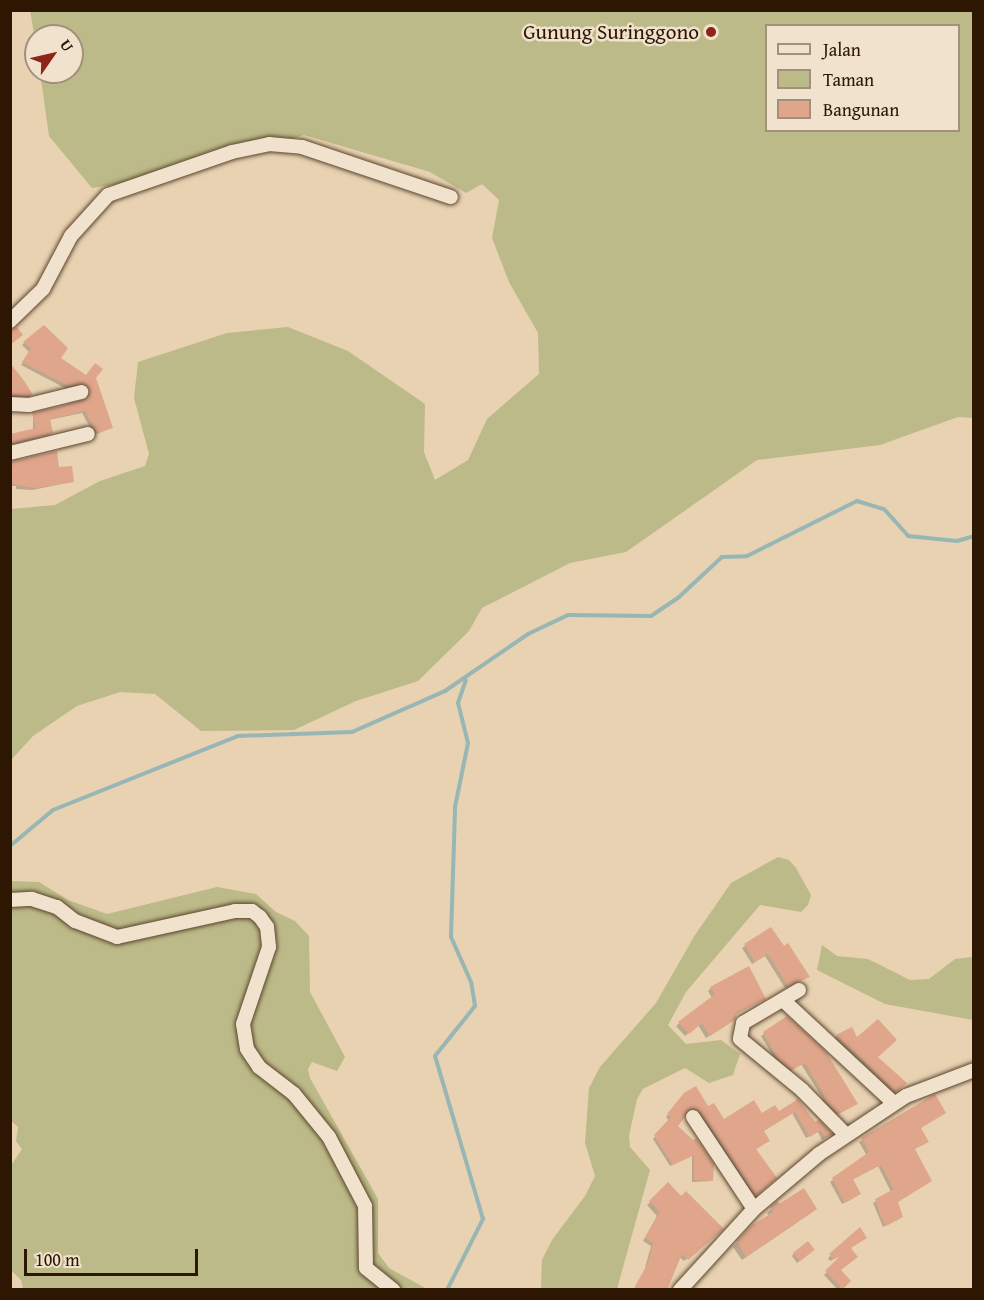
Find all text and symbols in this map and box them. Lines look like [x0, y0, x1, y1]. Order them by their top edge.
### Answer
place label: Gunung Suringgono [523, 19, 699, 45]
north arrow [24, 24, 84, 84]
legend [765, 24, 960, 132]
marker: Gunung Suringgono [704, 25, 718, 39]
text: U [54, 34, 80, 56]
text: Jalan [823, 36, 861, 63]
text: Taman [823, 66, 874, 93]
text: Bangunan [823, 96, 899, 123]
scale bar [27, 1237, 201, 1275]
text: 100 m [35, 1246, 80, 1273]

